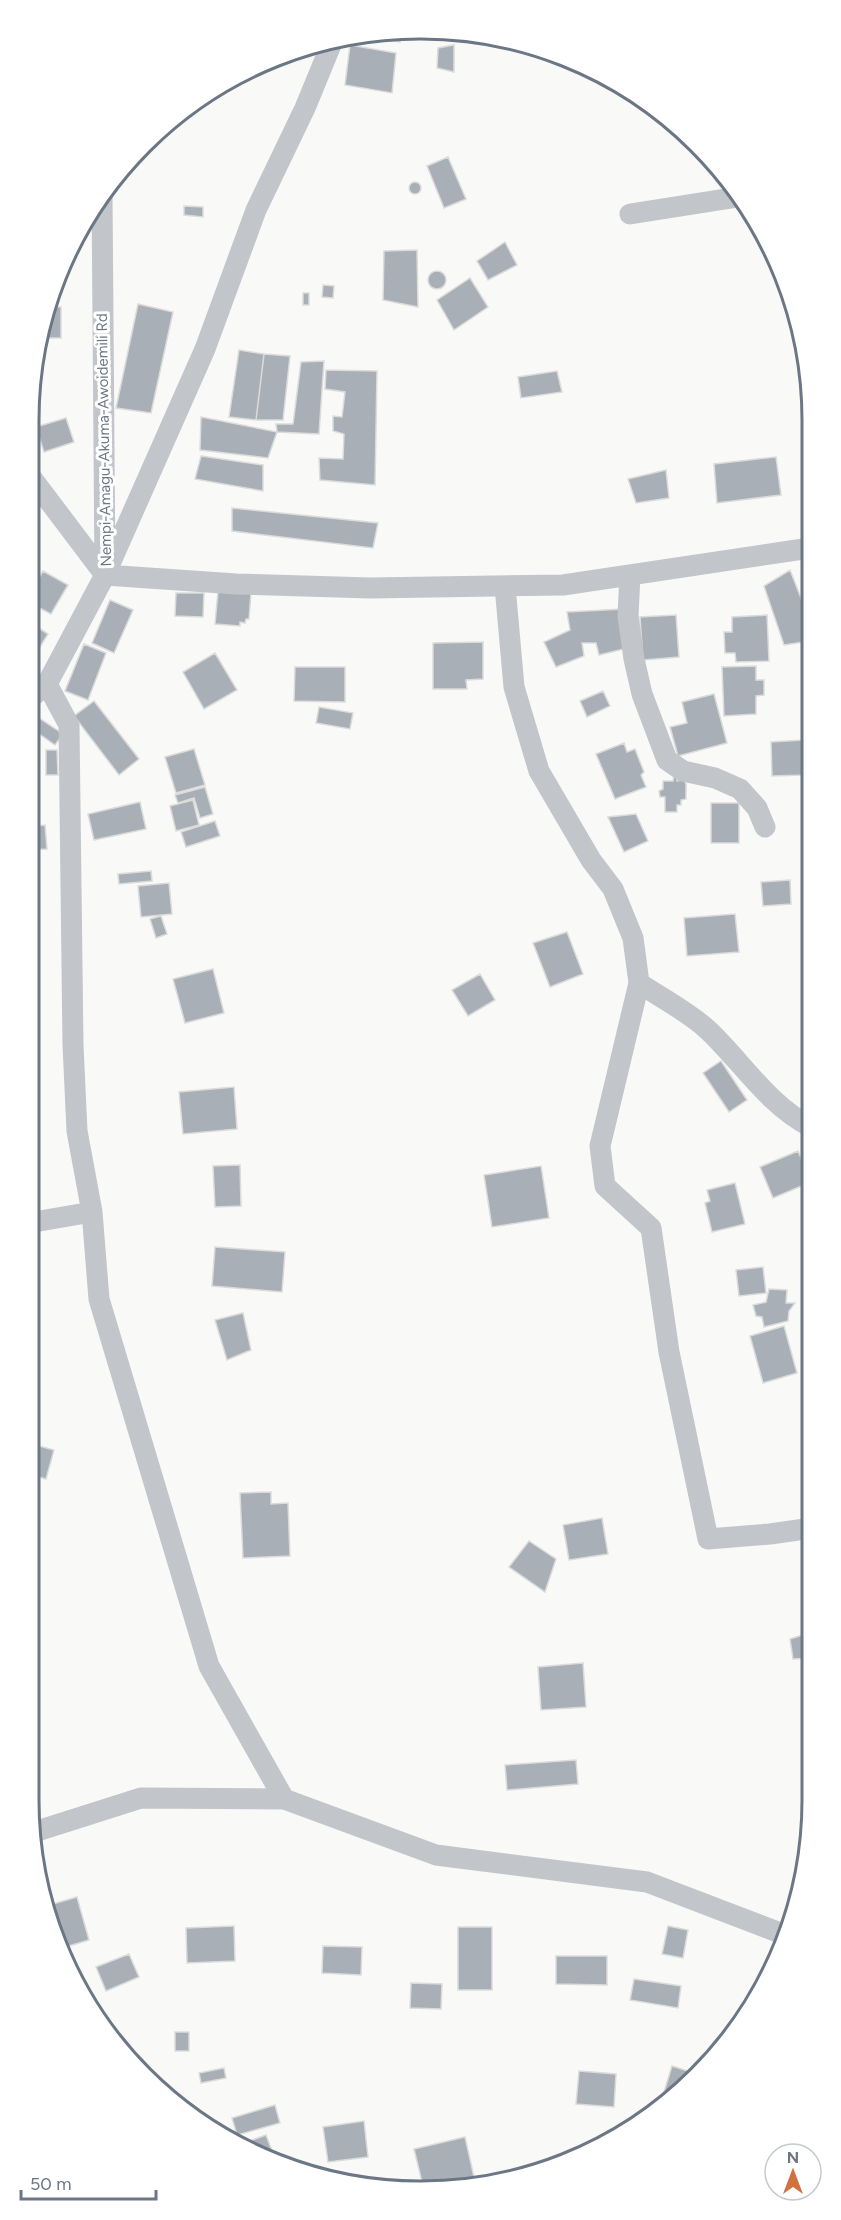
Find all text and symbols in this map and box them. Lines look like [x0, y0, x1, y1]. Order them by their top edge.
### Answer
street label: Nempi-Amagu-Akuma-Awoidemili Rd [93, 313, 115, 567]
north arrow [763, 2142, 823, 2202]
text: N [787, 2148, 799, 2167]
scale bar [21, 2163, 156, 2201]
text: 50 m [30, 2173, 72, 2195]

